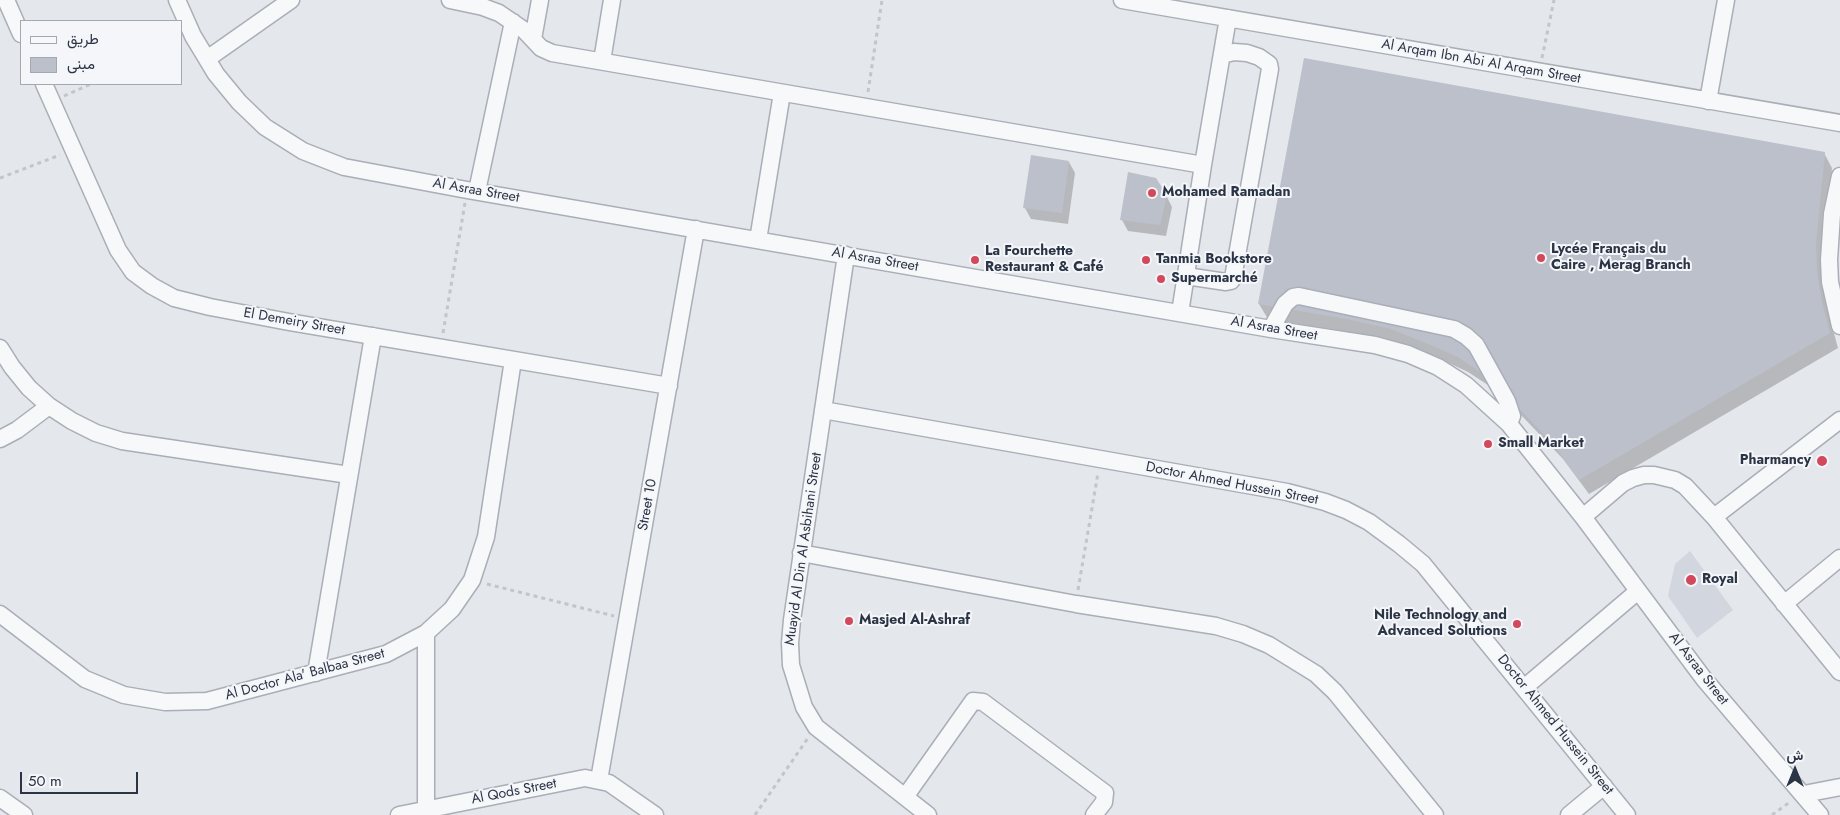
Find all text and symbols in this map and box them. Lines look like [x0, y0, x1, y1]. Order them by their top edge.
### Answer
legend [20, 20, 182, 85]
text: طريق [67, 28, 99, 50]
street label: Al Arqam Ibn Abi Al Arqam Street [1380, 36, 1582, 88]
text: مبنى [67, 53, 95, 75]
street label: Al Asraa Street [431, 175, 521, 207]
place label: Mohamed Ramadan [1162, 185, 1290, 201]
marker: Mohamed Ramadan [1146, 187, 1158, 199]
place label: Lycée Français du Caire , Merag Branch [1551, 242, 1691, 274]
street label: Al Asraa Street [830, 244, 920, 276]
place label: La Fourchette Restaurant & Café [985, 244, 1103, 276]
place label: Tanmia Bookstore [1156, 252, 1272, 268]
marker: Lycée Français du Caire , Merag Branch [1535, 252, 1547, 264]
marker: La Fourchette Restaurant & Café [969, 254, 981, 266]
marker: Tanmia Bookstore [1140, 254, 1152, 266]
place label: Supermarché [1171, 271, 1258, 287]
marker: Supermarché [1155, 273, 1167, 285]
street label: El Demeiry Street [242, 305, 346, 339]
street label: Al Asraa Street [1229, 313, 1319, 345]
place label: Small Market [1498, 436, 1584, 452]
marker: Small Market [1482, 438, 1494, 450]
street label: Muayid Al Din Al Asbihani Street [782, 452, 826, 646]
place label: Pharmancy [1740, 453, 1811, 469]
marker: Pharmancy [1815, 454, 1829, 468]
street label: Doctor Ahmed Hussein Street [1144, 459, 1320, 509]
street label: Street 10 [635, 478, 661, 532]
place label: Royal [1702, 572, 1738, 588]
marker: Royal [1684, 573, 1698, 587]
place label: Nile Technology and Advanced Solutions [1374, 608, 1507, 640]
place label: Masjed Al-Ashraf [859, 613, 970, 629]
marker: Masjed Al-Ashraf [843, 615, 855, 627]
marker: Nile Technology and Advanced Solutions [1511, 618, 1523, 630]
street label: Al Asraa Street [1664, 629, 1732, 709]
street label: Al Doctor Ala' Balbaa Street [223, 646, 387, 704]
street label: Doctor Ahmed Hussein Street [1493, 652, 1617, 798]
north arrow [1770, 745, 1820, 795]
text: ش [1787, 745, 1803, 765]
scale bar [22, 762, 140, 794]
text: 50 m [28, 770, 62, 792]
street label: Al Qods Street [470, 775, 558, 809]

